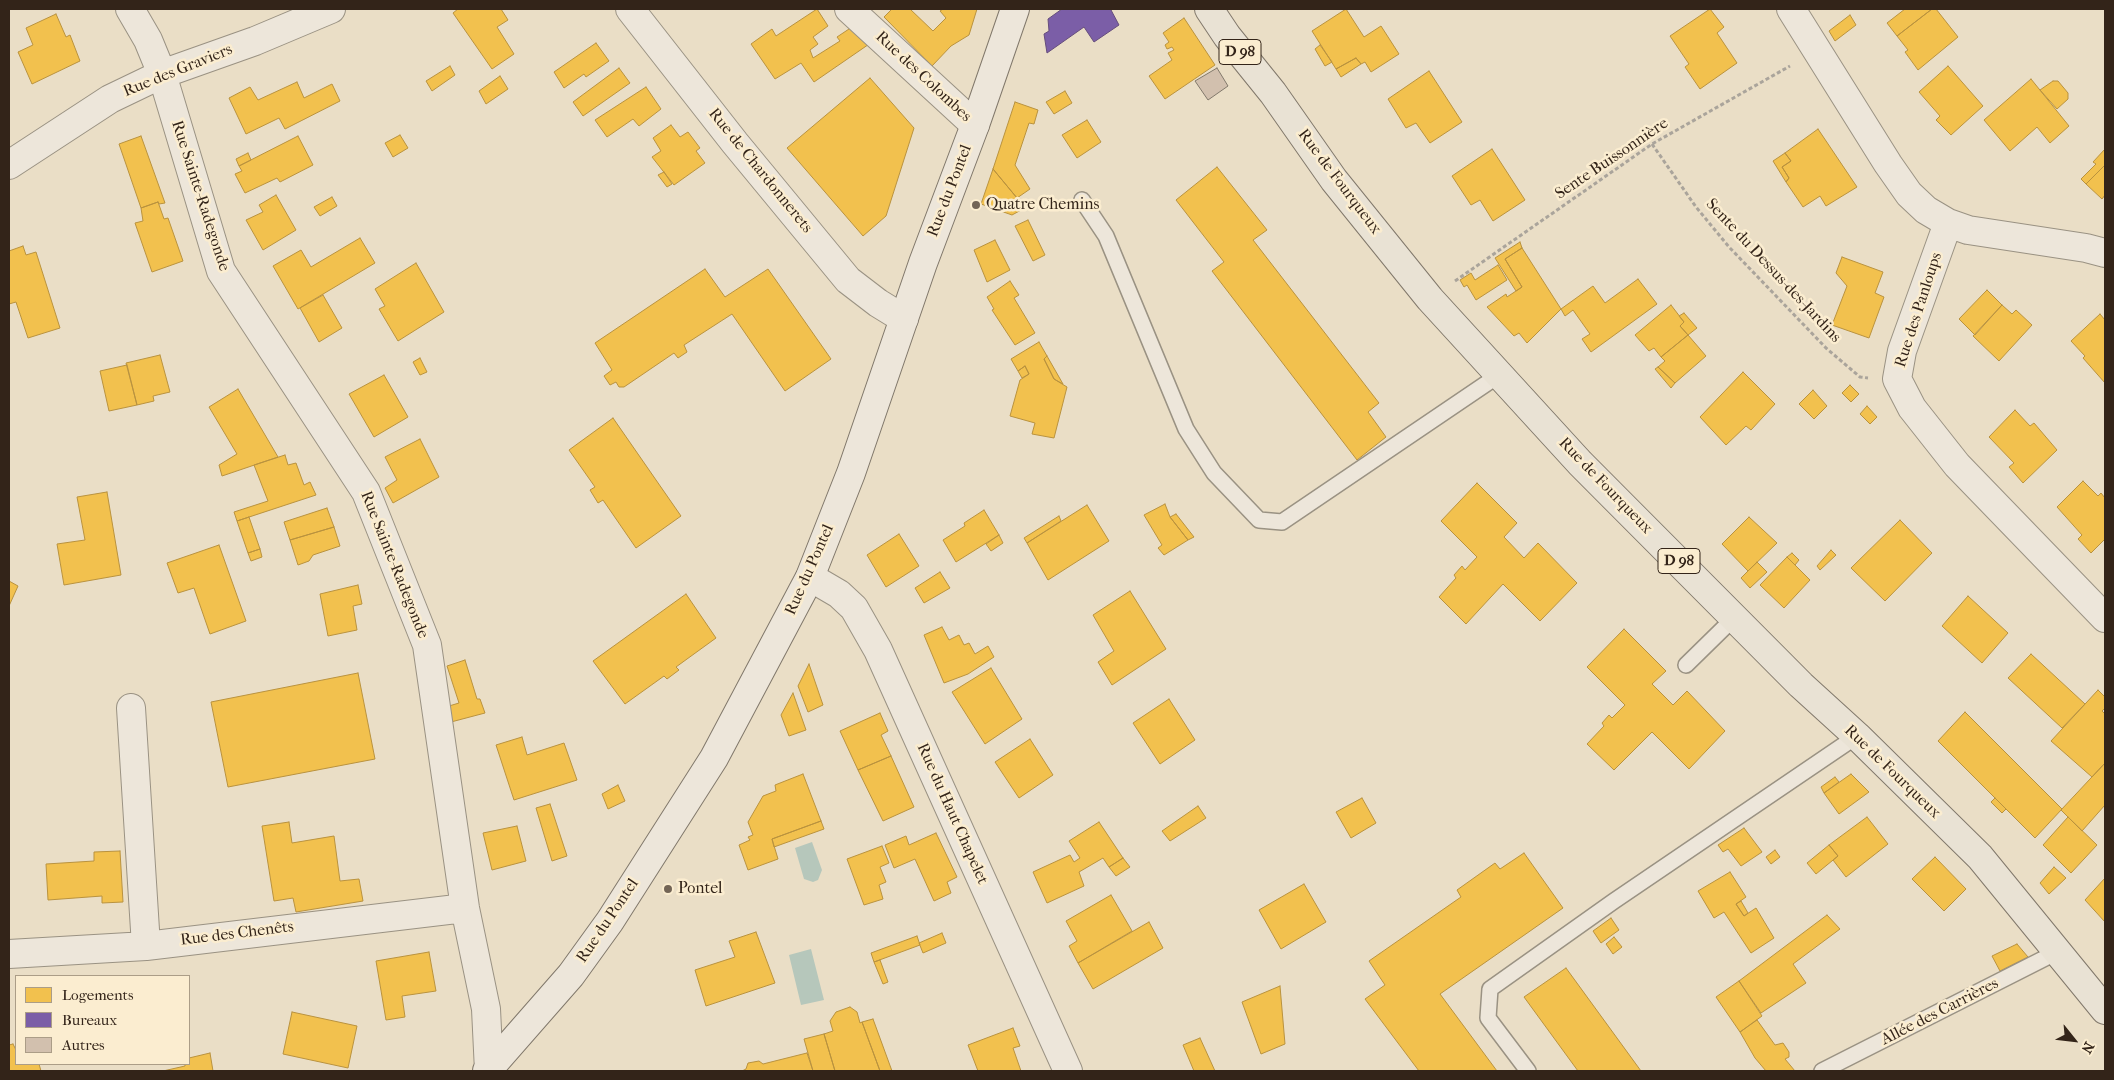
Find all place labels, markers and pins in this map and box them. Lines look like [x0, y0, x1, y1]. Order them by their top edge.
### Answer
place label: Quatre Chemins [986, 195, 1099, 215]
marker: Quatre Chemins [970, 199, 982, 211]
place label: Pontel [678, 879, 722, 899]
marker: Pontel [662, 883, 674, 895]

